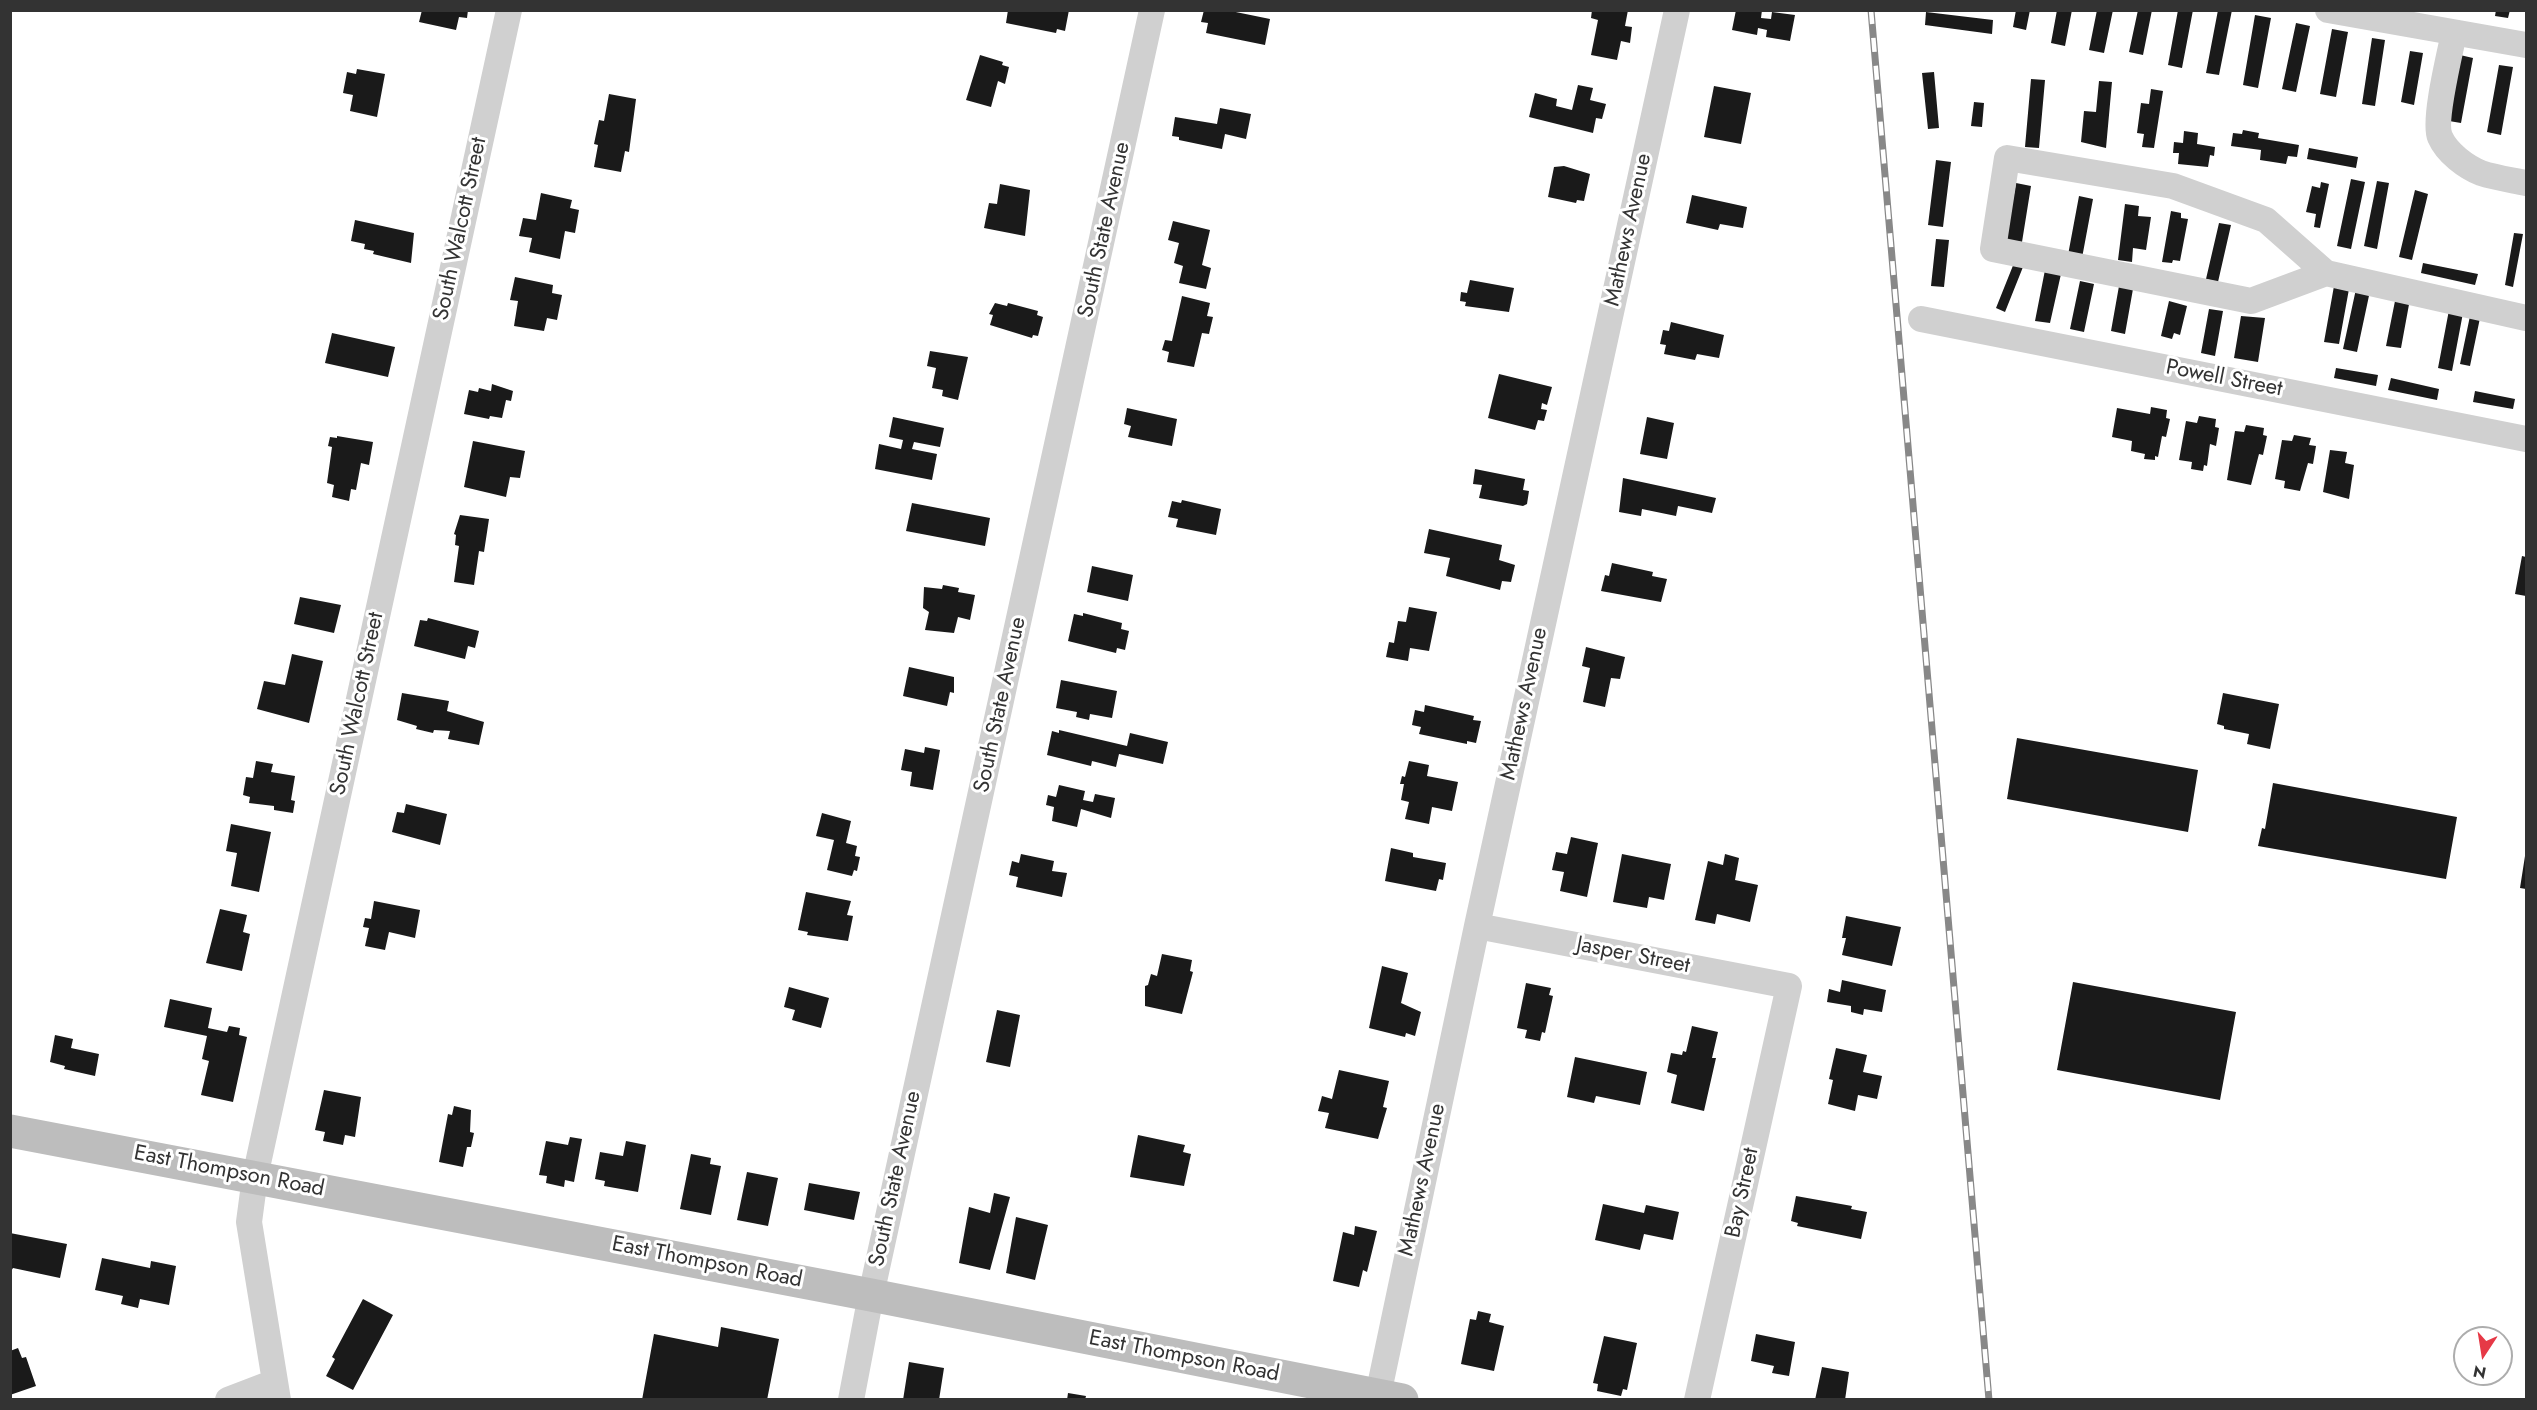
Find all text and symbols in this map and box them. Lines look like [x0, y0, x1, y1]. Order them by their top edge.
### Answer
street label: South Walcott Street [429, 135, 493, 323]
street label: South State Avenue [1074, 140, 1136, 320]
street label: Mathews Avenue [1600, 151, 1658, 309]
street label: Powell Street [2163, 355, 2285, 403]
street label: South Walcott Street [326, 610, 390, 798]
street label: South State Avenue [970, 615, 1032, 795]
street label: Mathews Avenue [1496, 625, 1554, 783]
street label: Jasper Street [1574, 932, 1692, 980]
street label: South State Avenue [865, 1089, 927, 1269]
street label: Mathews Avenue [1394, 1101, 1452, 1259]
street label: East Thompson Road [132, 1141, 326, 1203]
street label: Bay Street [1721, 1145, 1765, 1241]
street label: East Thompson Road [610, 1232, 804, 1294]
street label: East Thompson Road [1087, 1326, 1281, 1388]
north arrow [2453, 1326, 2513, 1386]
text: N [2471, 1360, 2488, 1385]

